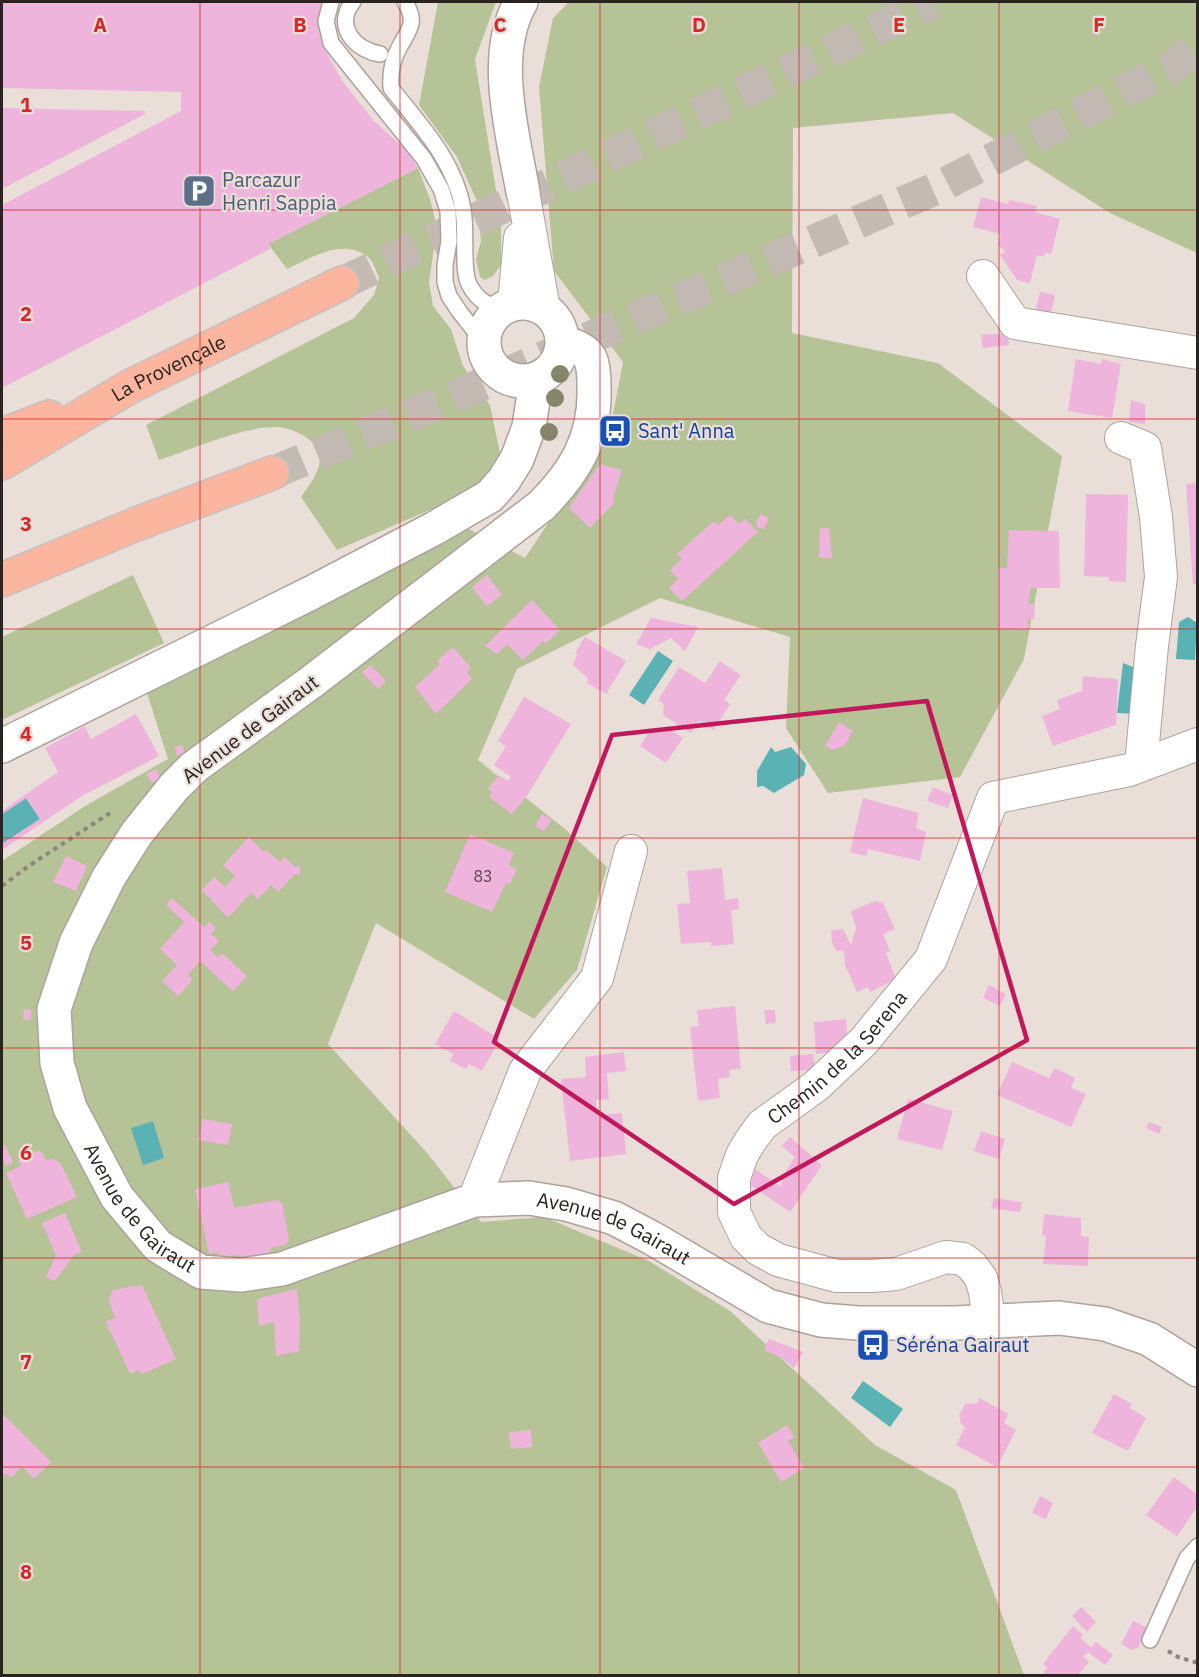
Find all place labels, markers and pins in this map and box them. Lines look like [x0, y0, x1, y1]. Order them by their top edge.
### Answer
place label: Parcazur Henri Sappia [222, 166, 337, 216]
parking icon: Parcazur Henri Sappia [181, 173, 217, 209]
bus stop icon: Sant' Anna [597, 413, 633, 449]
place label: Sant' Anna [638, 417, 735, 444]
bus stop icon: Séréna Gairaut [855, 1327, 891, 1363]
place label: Séréna Gairaut [896, 1331, 1029, 1358]

